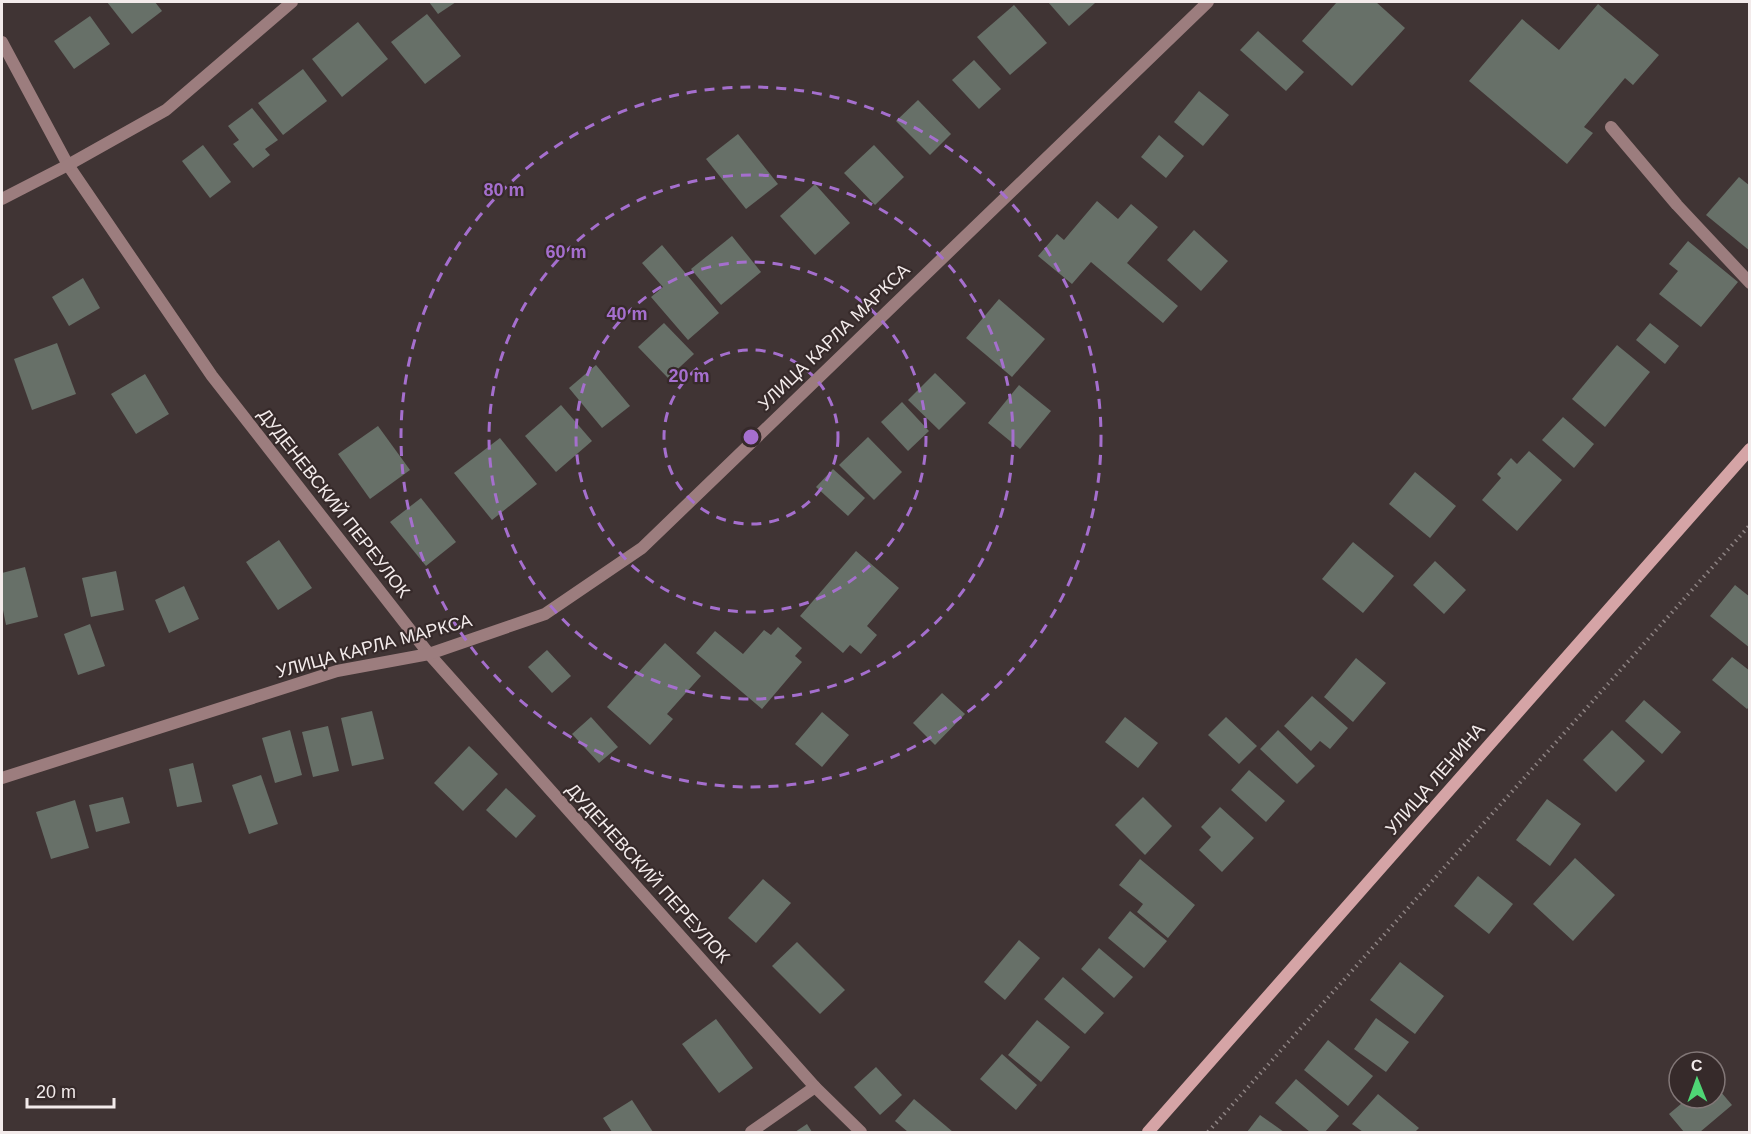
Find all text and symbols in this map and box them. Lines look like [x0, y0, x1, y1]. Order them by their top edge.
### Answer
text: 80 m [483, 180, 525, 200]
text: 60 m [545, 242, 587, 262]
street label: УЛИЦА КАРЛА МАРКСА [754, 260, 914, 414]
text: 40 m [606, 304, 648, 324]
text: 20 m [668, 366, 710, 386]
street label: ДУДЕНЕВСКИЙ ПЕРЕУЛОК [254, 404, 415, 602]
centre of rings [741, 427, 761, 447]
street label: УЛИЦА КАРЛА МАРКСА [274, 610, 474, 682]
street label: УЛИЦА ЛЕНИНА [1381, 719, 1489, 839]
street label: ДУДЕНЕВСКИЙ ПЕРЕУЛОК [562, 779, 735, 967]
north arrow [1667, 1050, 1727, 1110]
text: С [1691, 1057, 1703, 1074]
scale bar [27, 1071, 114, 1109]
text: 20 m [36, 1082, 76, 1102]

